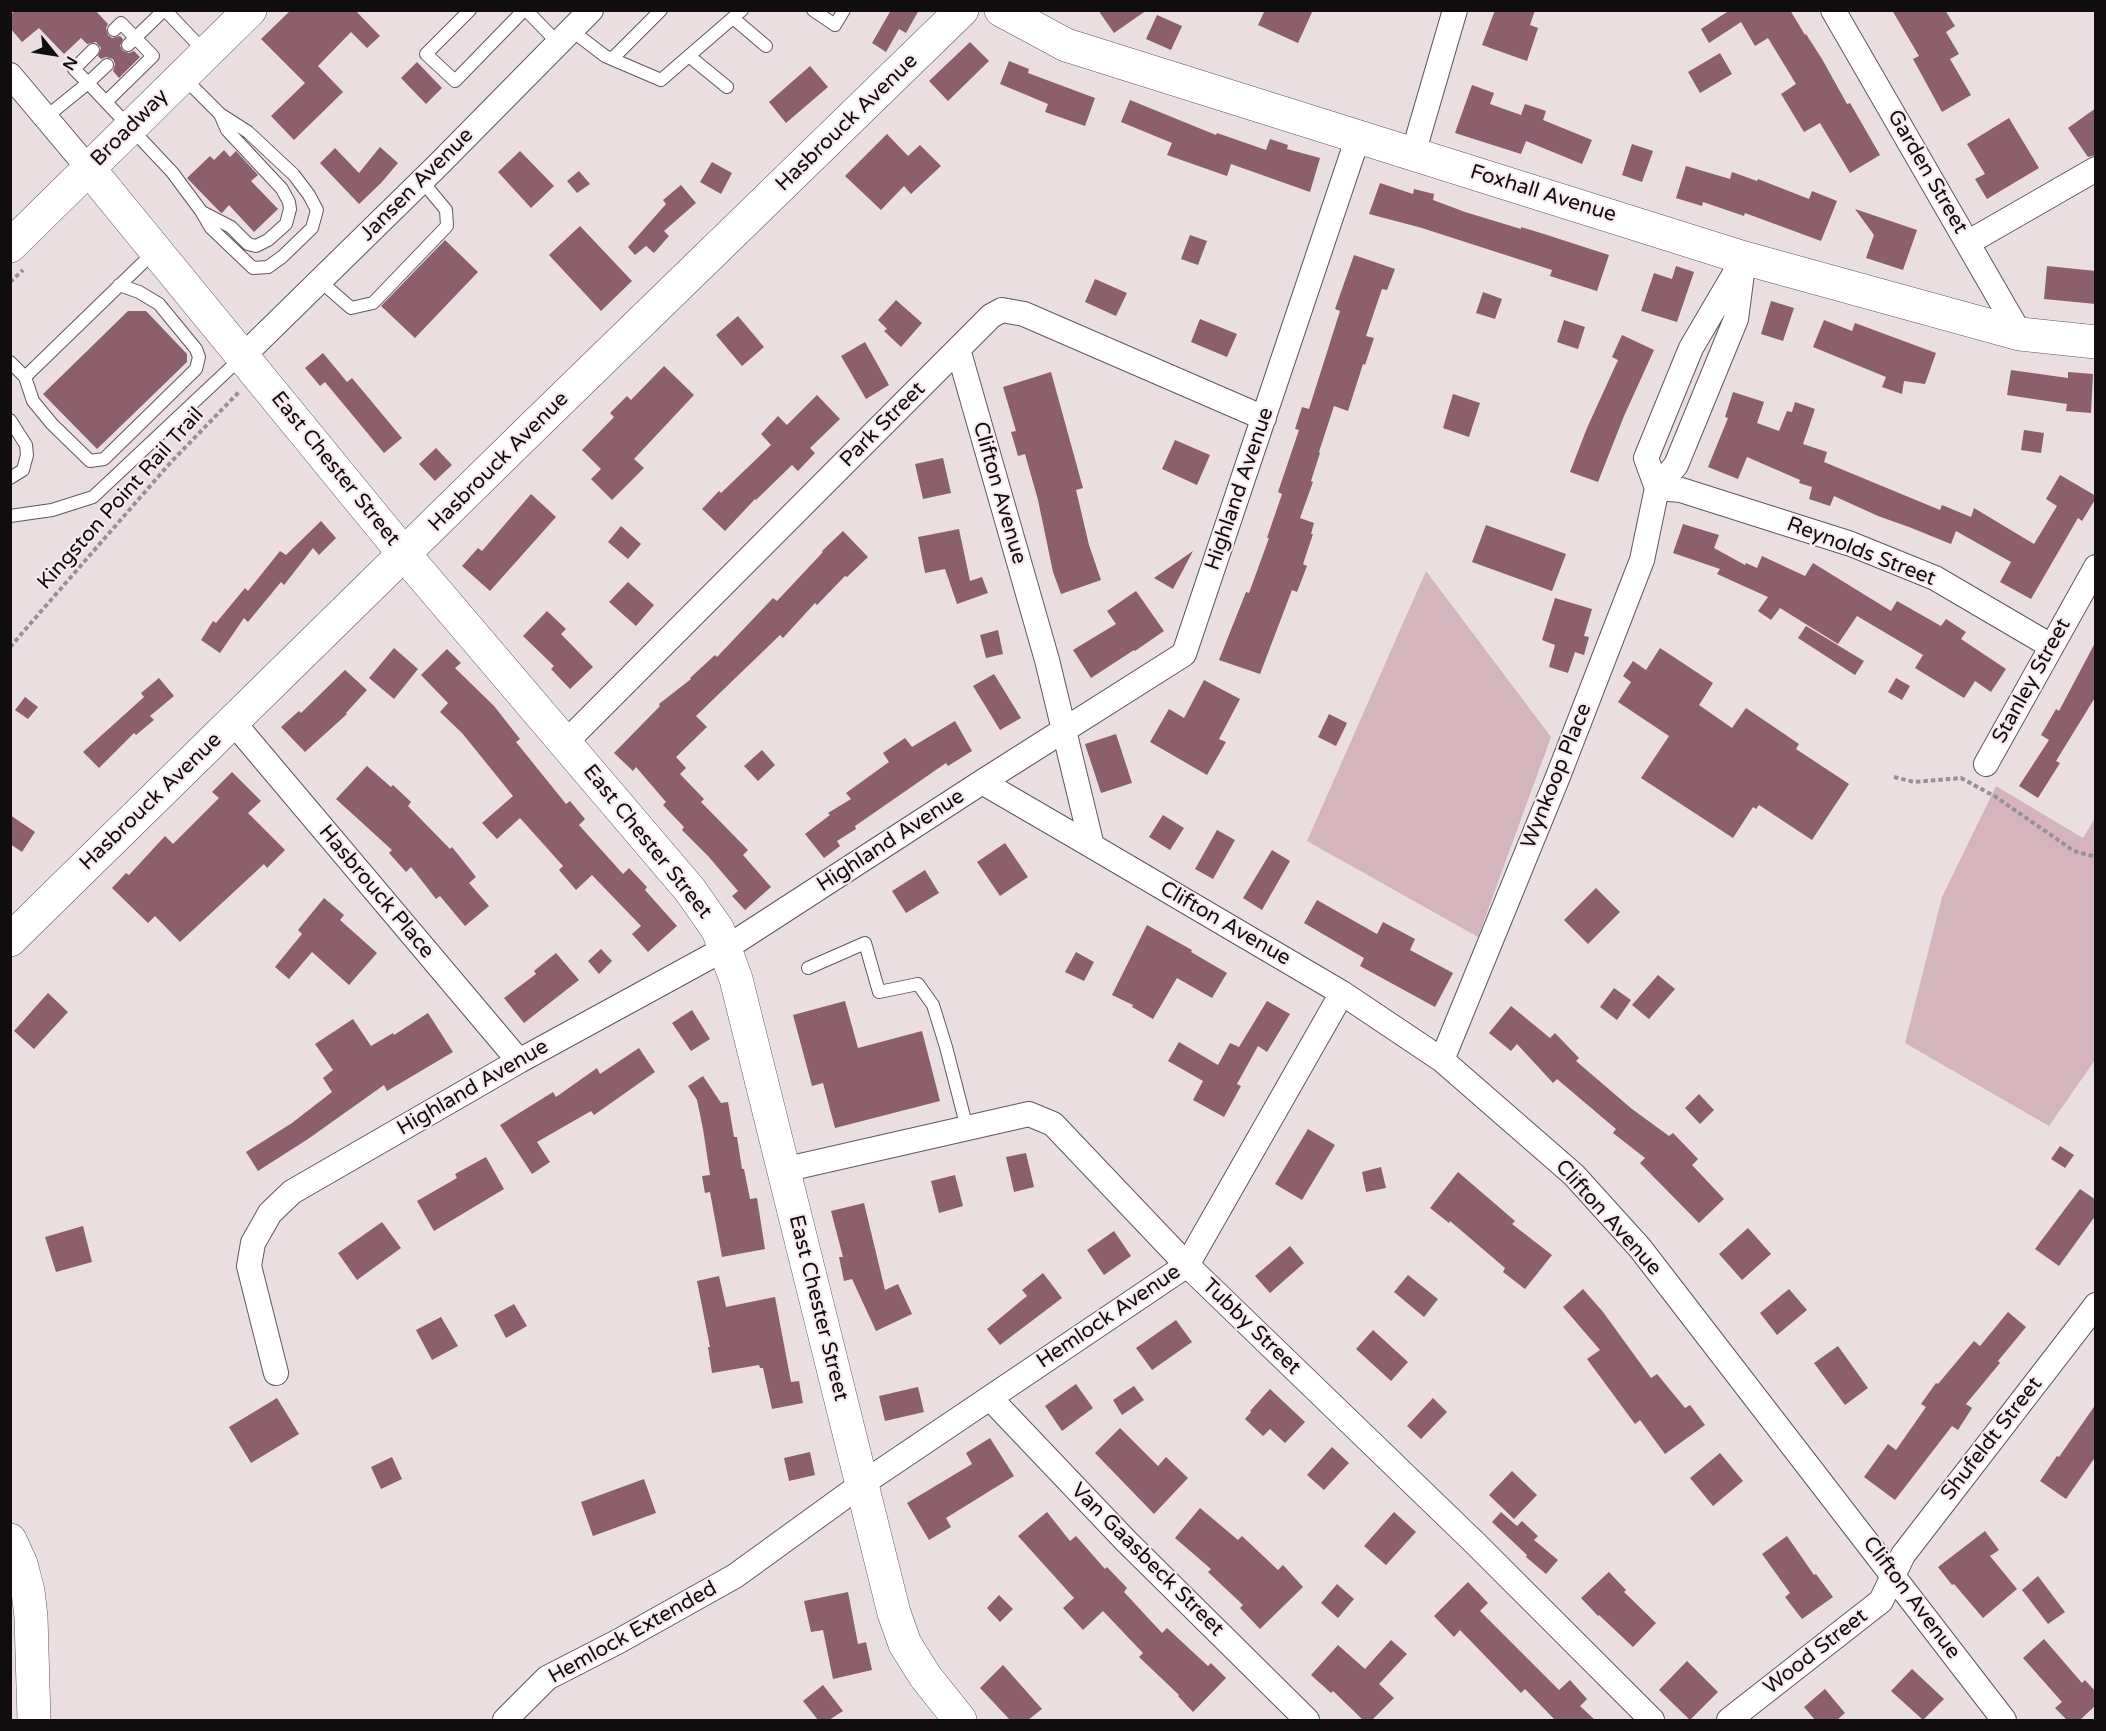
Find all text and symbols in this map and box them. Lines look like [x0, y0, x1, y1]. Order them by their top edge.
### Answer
north arrow [24, 24, 84, 84]
street label: Hasbrouck Avenue [771, 49, 923, 197]
text: N [58, 52, 81, 74]
street label: Broadway [86, 84, 174, 172]
street label: Garden Street [1881, 106, 1973, 238]
street label: Jansen Avenue [355, 123, 479, 247]
street label: Foxhall Avenue [1467, 160, 1619, 228]
street label: Park Street [835, 377, 931, 473]
street label: East Chester Street [265, 387, 405, 551]
street label: Hasbrouck Avenue [424, 387, 574, 537]
street label: Kingston Point Rail Trail [32, 403, 210, 595]
street label: Highland Avenue [1200, 404, 1280, 574]
street label: Clifton Avenue [967, 419, 1031, 567]
street label: Reynolds Street [1783, 512, 1939, 592]
street label: Stanley Street [1987, 614, 2077, 748]
street label: Wynkoop Place [1516, 700, 1598, 852]
street label: Hasbrouck Avenue [75, 728, 227, 876]
street label: East Chester Street [577, 760, 717, 924]
street label: Highland Avenue [813, 784, 969, 898]
street label: Hasbrouck Place [313, 820, 439, 964]
street label: Clifton Avenue [1155, 876, 1295, 972]
street label: Highland Avenue [393, 1034, 553, 1142]
street label: Clifton Avenue [1549, 1155, 1667, 1281]
street label: East Chester Street [783, 1212, 853, 1404]
street label: Hemlock Avenue [1032, 1260, 1186, 1374]
street label: Tubby Street [1196, 1274, 1306, 1380]
street label: Shufeldt Street [1936, 1372, 2048, 1506]
street label: Van Gaasbeck Street [1065, 1478, 1229, 1642]
street label: Clifton Avenue [1857, 1532, 1965, 1664]
street label: Hemlock Extended [544, 1576, 722, 1690]
street label: Wood Street [1759, 1604, 1873, 1700]

